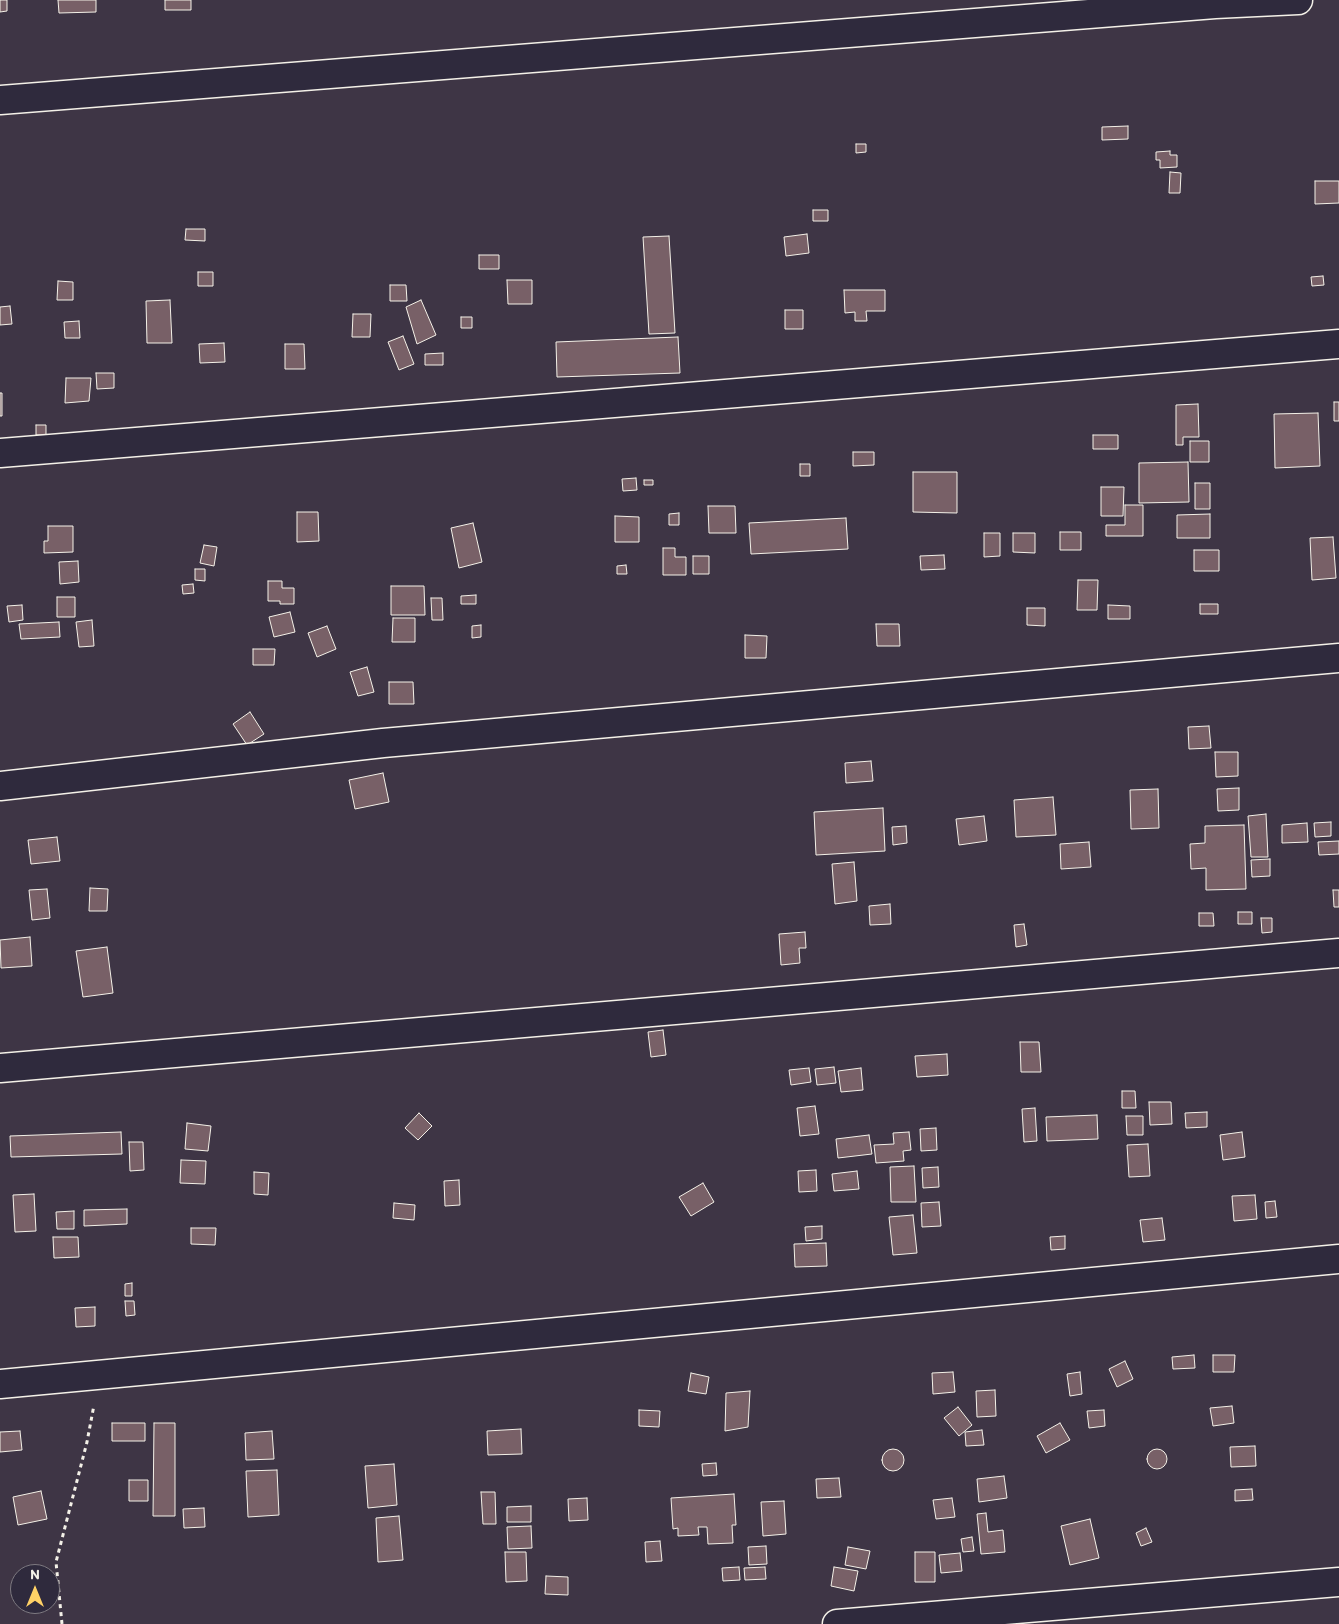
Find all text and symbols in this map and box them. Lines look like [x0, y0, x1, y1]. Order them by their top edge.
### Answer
north arrow [10, 1564, 60, 1614]
text: N [30, 1566, 40, 1583]

